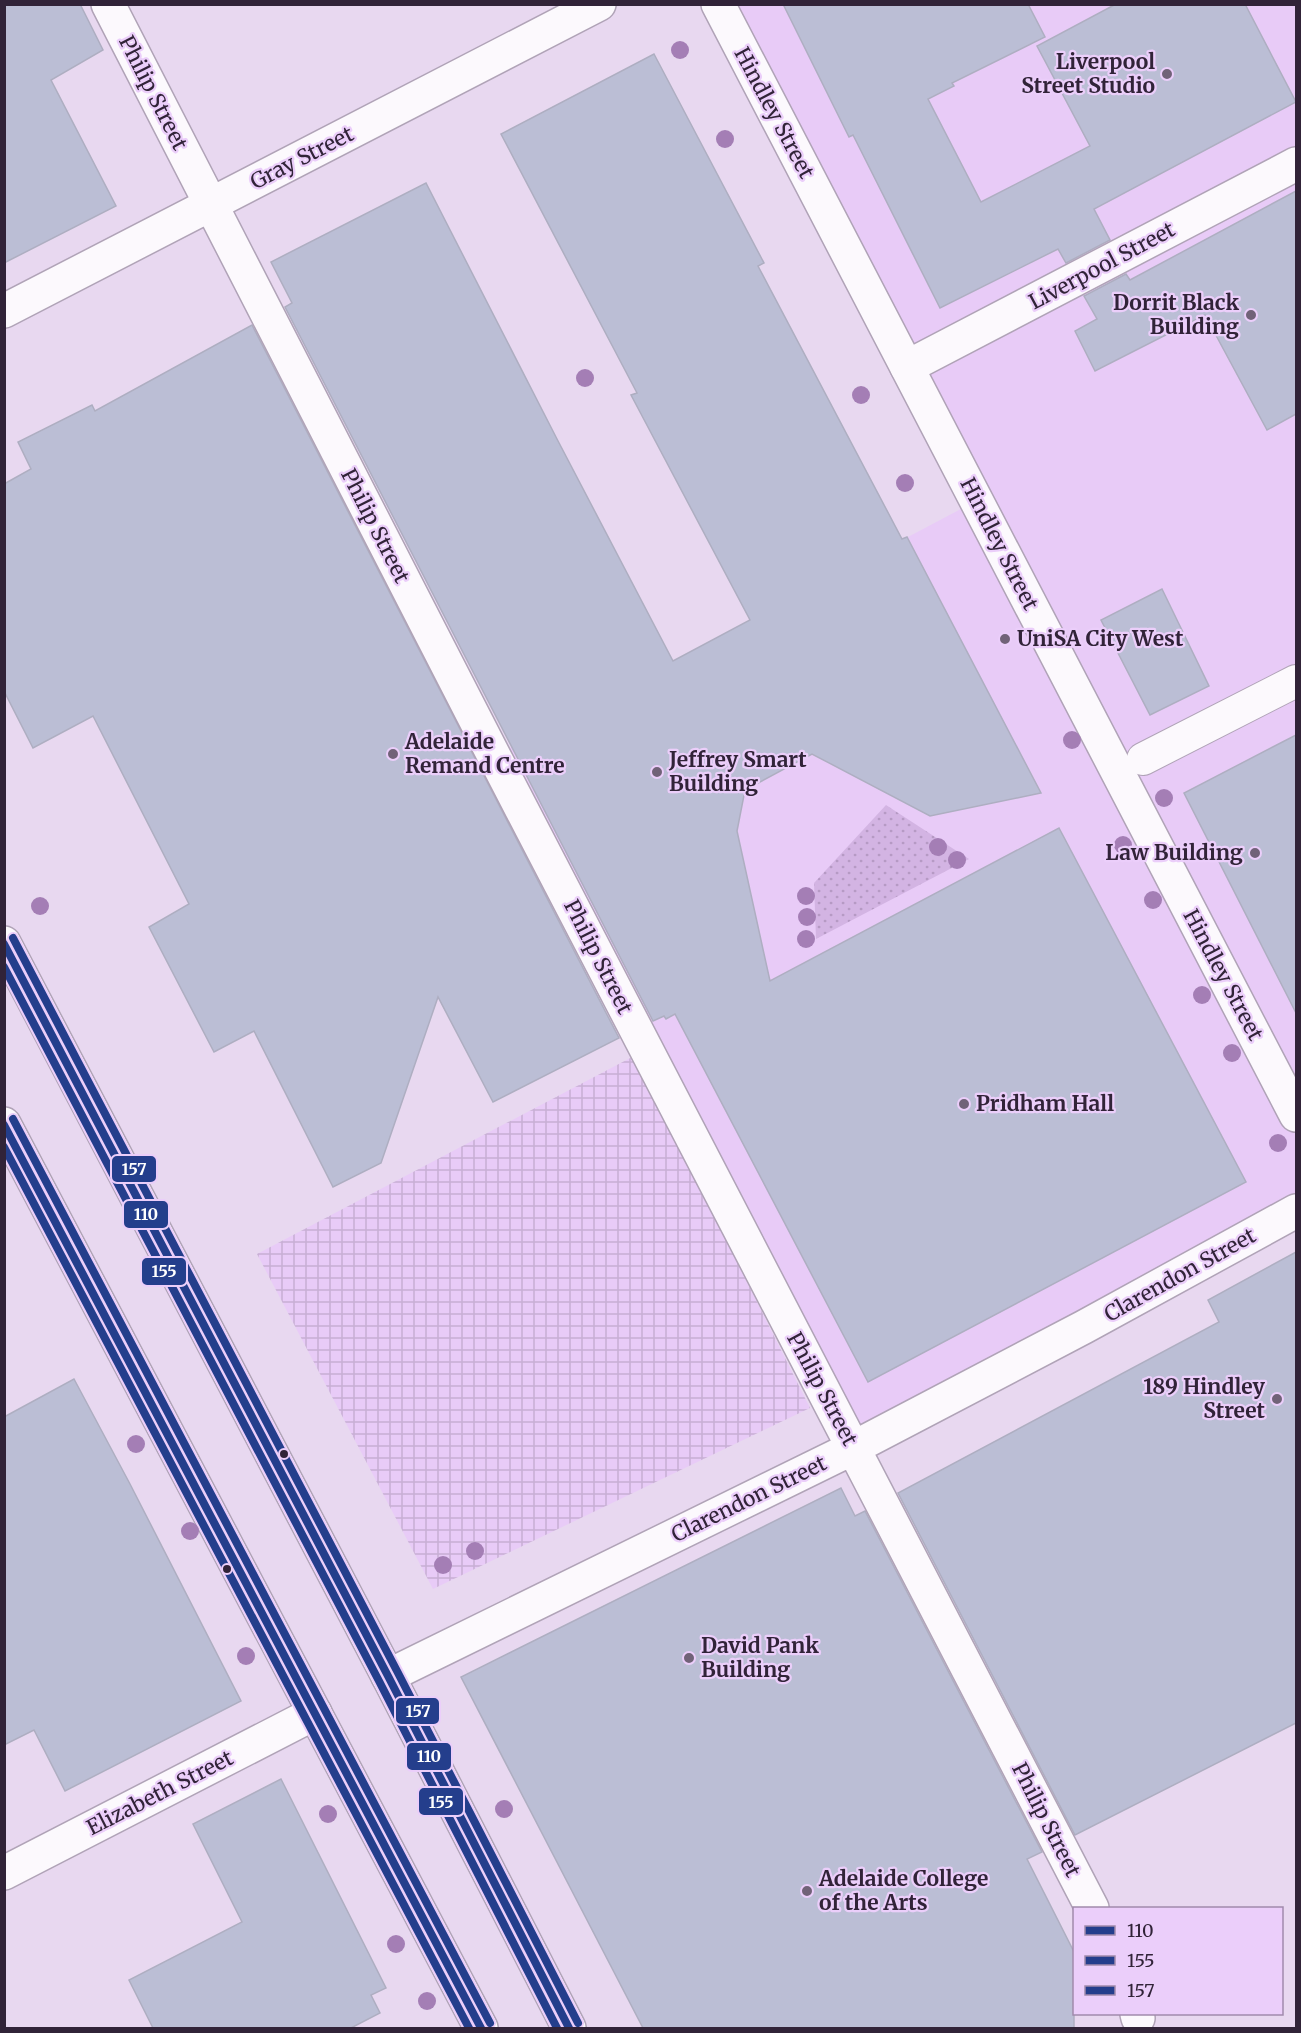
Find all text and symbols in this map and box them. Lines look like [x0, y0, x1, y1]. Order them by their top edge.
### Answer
street label: Philip Street [113, 31, 194, 154]
street label: Hindley Street [728, 42, 820, 183]
place label: Liverpool Street Studio [1021, 48, 1155, 99]
marker: Liverpool Street Studio [1160, 67, 1174, 81]
street label: Gray Street [246, 120, 358, 195]
street label: Liverpool Street [1024, 216, 1179, 315]
place label: Dorrit Black Building [1113, 289, 1239, 340]
marker: Dorrit Black Building [1244, 308, 1258, 322]
street label: Philip Street [335, 464, 416, 587]
street label: Hindley Street [955, 473, 1044, 614]
place label: UniSA City West [1017, 625, 1184, 652]
marker: UniSA City West [998, 632, 1012, 646]
place label: Adelaide Remand Centre [404, 728, 565, 779]
place label: Jeffrey Smart Building [668, 746, 807, 797]
marker: Adelaide Remand Centre [386, 747, 400, 761]
marker: Jeffrey Smart Building [650, 765, 664, 779]
place label: Law Building [1105, 839, 1243, 866]
marker: Law Building [1248, 846, 1262, 860]
street label: Philip Street [558, 895, 639, 1018]
street label: Hindley Street [1177, 904, 1269, 1045]
place label: Pridham Hall [976, 1090, 1114, 1117]
marker: Pridham Hall [957, 1097, 971, 1111]
line badge: 157 [111, 1155, 157, 1183]
text: 157 [121, 1159, 147, 1179]
line badge: 110 [123, 1200, 169, 1229]
text: 110 [134, 1204, 158, 1224]
street label: Clarendon Street [1099, 1222, 1260, 1327]
line badge: 155 [141, 1257, 187, 1286]
text: 155 [151, 1261, 177, 1281]
street label: Philip Street [781, 1327, 864, 1450]
place label: 189 Hindley Street [1143, 1373, 1266, 1424]
marker: 189 Hindley Street [1270, 1392, 1284, 1406]
unlabelled marker [278, 1448, 290, 1460]
street label: Clarendon Street [667, 1449, 831, 1548]
unlabelled marker [221, 1563, 233, 1575]
place label: David Pank Building [701, 1632, 819, 1683]
marker: David Pank Building [682, 1651, 696, 1665]
line badge: 157 [395, 1697, 440, 1725]
text: 157 [405, 1701, 431, 1721]
line badge: 110 [406, 1742, 452, 1771]
street label: Elizabeth Street [82, 1744, 238, 1841]
text: 110 [417, 1746, 441, 1766]
street label: Philip Street [1006, 1758, 1087, 1881]
line badge: 155 [418, 1787, 464, 1816]
text: 155 [428, 1792, 454, 1812]
place label: Adelaide College of the Arts [818, 1865, 988, 1916]
marker: Adelaide College of the Arts [800, 1884, 814, 1898]
legend [1073, 1907, 1283, 2015]
text: 110 [1127, 1919, 1154, 1942]
text: 155 [1127, 1949, 1155, 1972]
text: 157 [1127, 1979, 1155, 2002]

